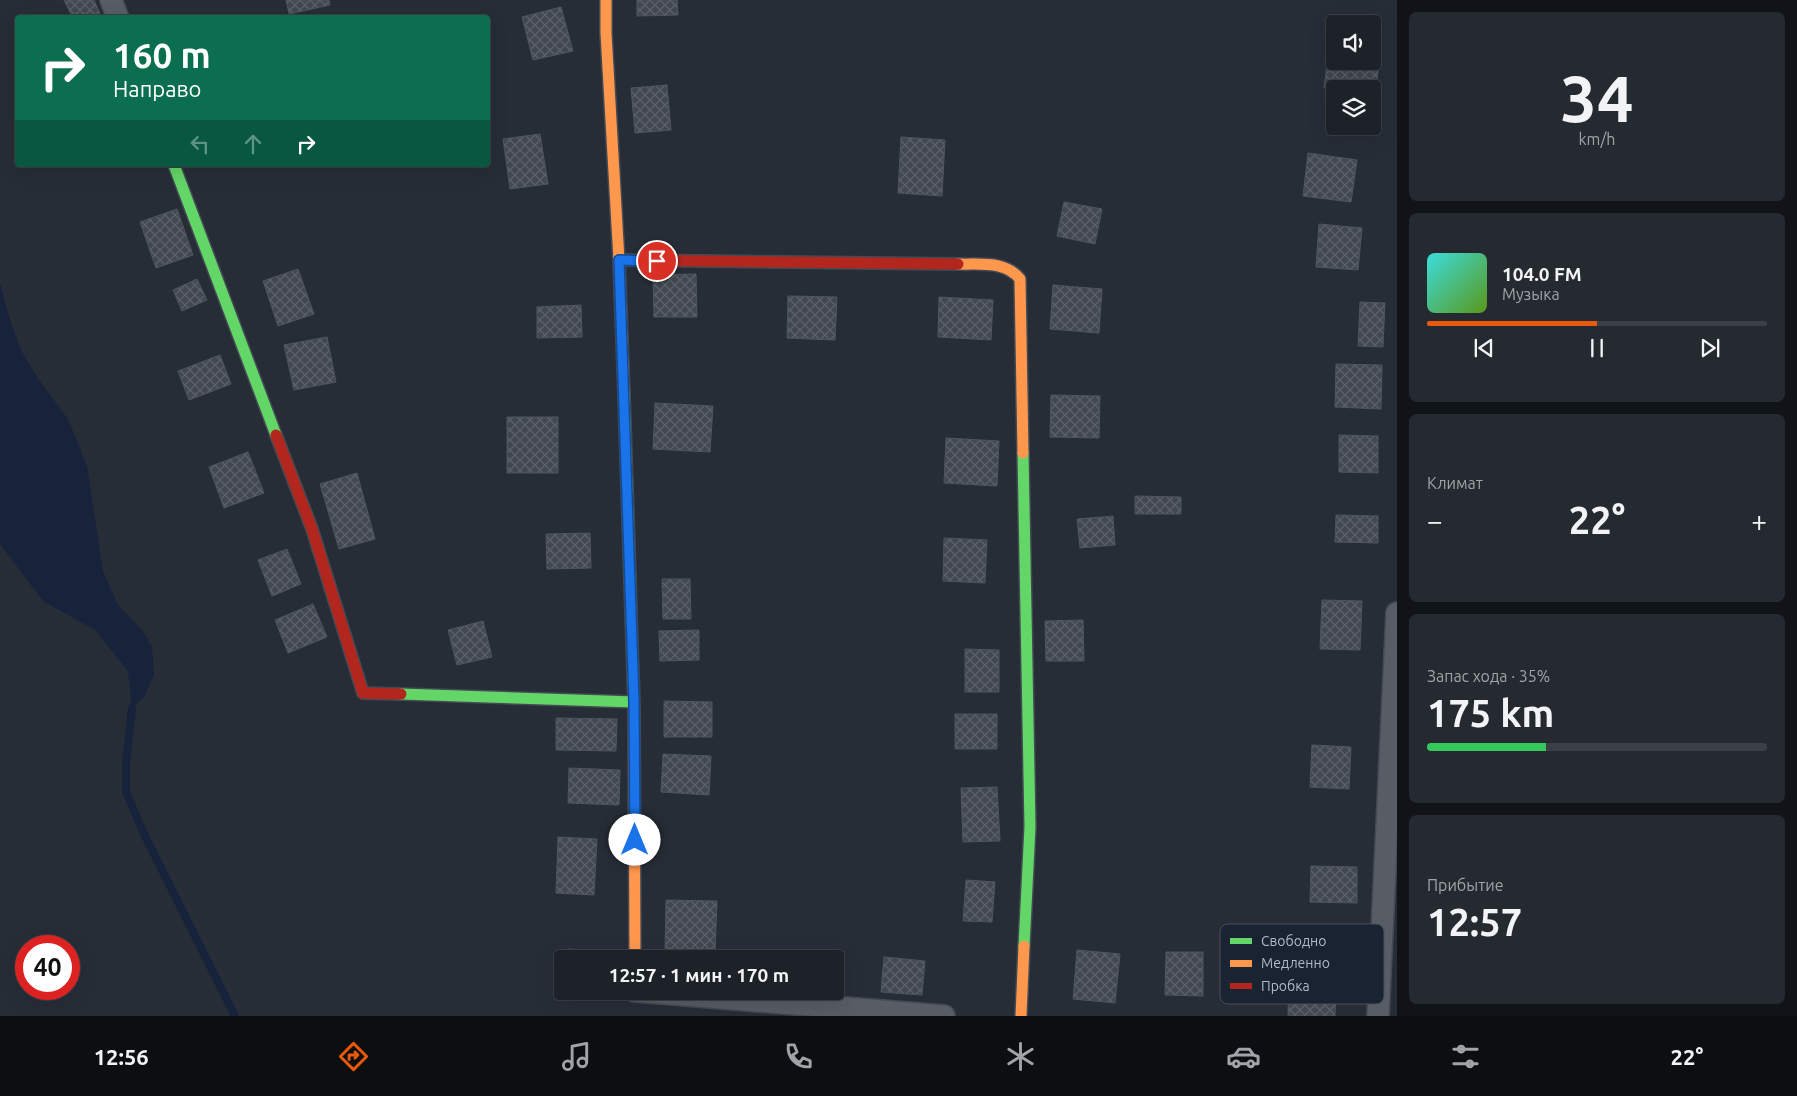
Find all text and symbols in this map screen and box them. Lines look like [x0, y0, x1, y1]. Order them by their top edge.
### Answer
map controls [1326, 15, 1381, 135]
button: sound [1326, 15, 1381, 70]
icon: right [30, 35, 95, 100]
text: 160 m [113, 35, 211, 75]
text: 34 [1560, 61, 1634, 134]
text: Направо [113, 76, 201, 101]
button: layers [1326, 80, 1381, 135]
icon: left [186, 130, 214, 158]
icon: ahead [239, 130, 267, 158]
icon: right [292, 130, 320, 158]
text: km/h [1579, 130, 1615, 148]
pin [636, 240, 678, 282]
icon: arrive [643, 247, 671, 275]
text: 104.0 FM [1502, 263, 1582, 285]
text: Музыка [1502, 285, 1560, 303]
icon: previous [1470, 334, 1498, 362]
icon: pause [1583, 334, 1611, 362]
icon: next [1696, 334, 1724, 362]
text: Климат [1427, 474, 1483, 492]
text: 22° [1569, 499, 1625, 541]
text: − [1427, 505, 1443, 536]
text: + [1751, 505, 1767, 536]
text: Запас хода · 35% [1427, 667, 1550, 685]
text: 175 km [1427, 692, 1554, 734]
position arrow [608, 813, 660, 865]
text: Прибытие [1427, 876, 1504, 894]
text: 12:57 [1427, 901, 1522, 943]
legend [1220, 924, 1384, 1004]
text: Свободно [1261, 933, 1326, 949]
speed limit sign: 40 [15, 935, 80, 1000]
text: Медленно [1261, 955, 1330, 971]
text: 12:57 · 1 мин · 170 m [609, 964, 789, 986]
text: Пробка [1261, 978, 1310, 994]
icon: directions [336, 1039, 371, 1074]
icon: music [559, 1039, 594, 1074]
icon: phone [781, 1039, 816, 1074]
icon: climate [1003, 1039, 1038, 1074]
icon: car [1226, 1039, 1261, 1074]
icon: filters [1448, 1039, 1483, 1074]
text: 12:56 [94, 1044, 149, 1069]
text: 22° [1671, 1044, 1703, 1069]

